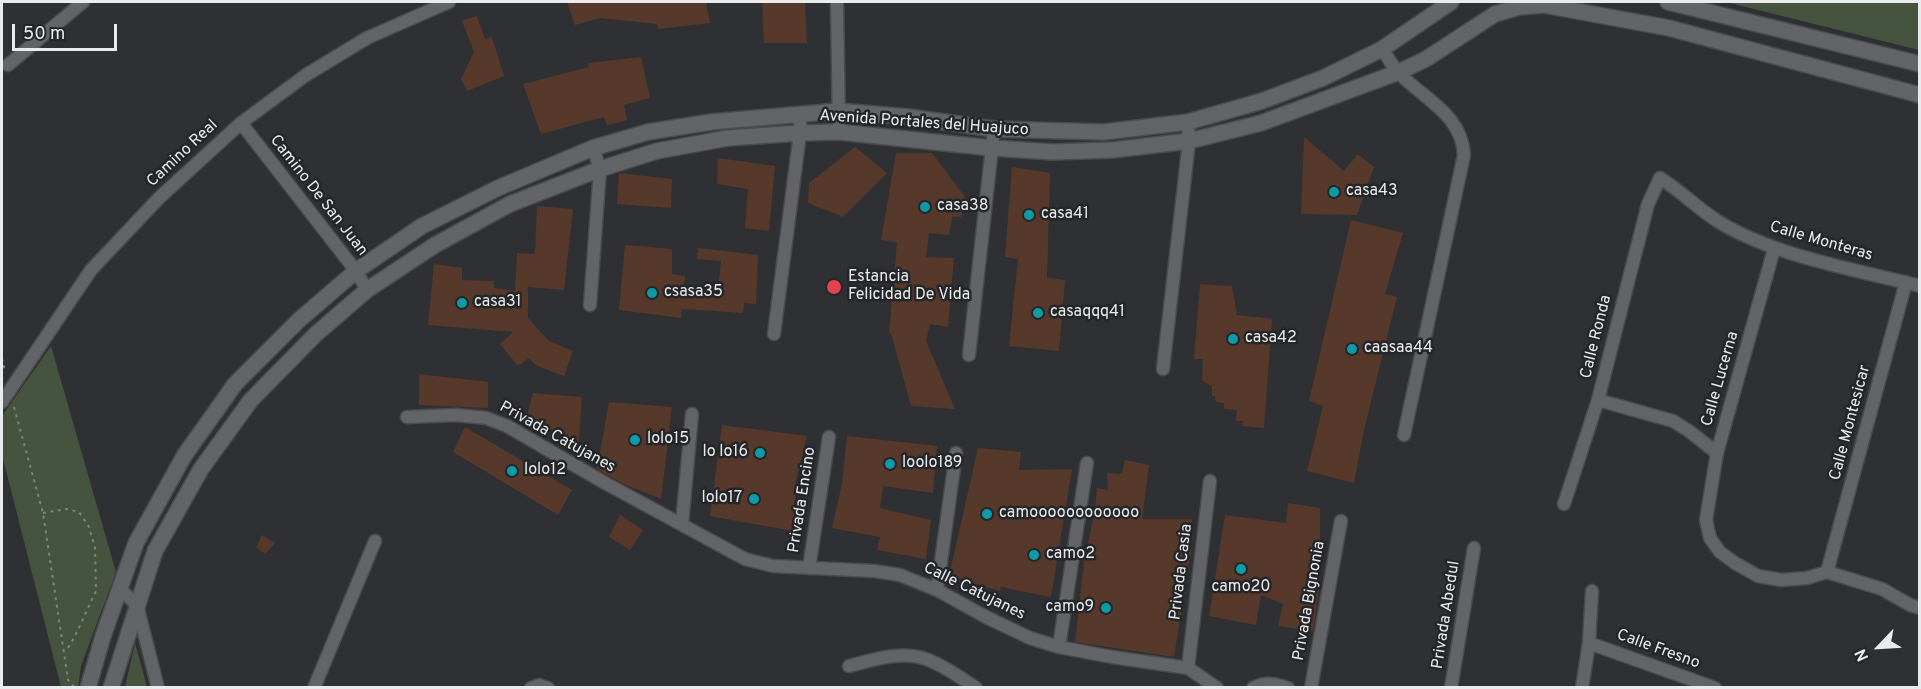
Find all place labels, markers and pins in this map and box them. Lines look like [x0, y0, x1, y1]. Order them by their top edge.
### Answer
place label: casa43 [1346, 182, 1398, 202]
marker: casa43 [1327, 185, 1341, 199]
place label: casa38 [937, 197, 988, 217]
marker: casa38 [918, 200, 932, 214]
place label: casa41 [1041, 205, 1089, 225]
marker: casa41 [1022, 208, 1036, 222]
place label: Estancia Felicidad De Vida [848, 268, 970, 306]
marker: Estancia Felicidad De Vida [825, 278, 843, 296]
place label: csasa35 [664, 283, 723, 303]
marker: csasa35 [645, 286, 659, 300]
place label: casa31 [474, 293, 522, 313]
marker: casa31 [455, 296, 469, 310]
place label: casaqqq41 [1050, 303, 1125, 323]
marker: casaqqq41 [1031, 306, 1045, 320]
place label: casa42 [1245, 329, 1297, 349]
marker: casa42 [1226, 332, 1240, 346]
place label: caasaa44 [1364, 339, 1433, 359]
marker: caasaa44 [1345, 342, 1359, 356]
place label: lolo15 [647, 430, 689, 450]
marker: lolo15 [628, 433, 642, 447]
place label: lo lo16 [702, 443, 748, 463]
marker: lo lo16 [753, 446, 767, 460]
place label: loolo189 [902, 454, 962, 474]
marker: loolo189 [883, 457, 897, 471]
place label: lolo12 [524, 461, 566, 481]
marker: lolo12 [505, 464, 519, 478]
place label: lolo17 [702, 489, 742, 509]
marker: lolo17 [747, 492, 761, 506]
place label: camoooooooooooo [999, 504, 1139, 524]
marker: camoooooooooooo [980, 507, 994, 521]
place label: camo2 [1046, 545, 1095, 565]
marker: camo2 [1027, 548, 1041, 562]
marker: camo20 [1234, 562, 1248, 576]
place label: camo20 [1211, 578, 1271, 598]
place label: camo9 [1045, 598, 1094, 618]
marker: camo9 [1099, 601, 1113, 615]

